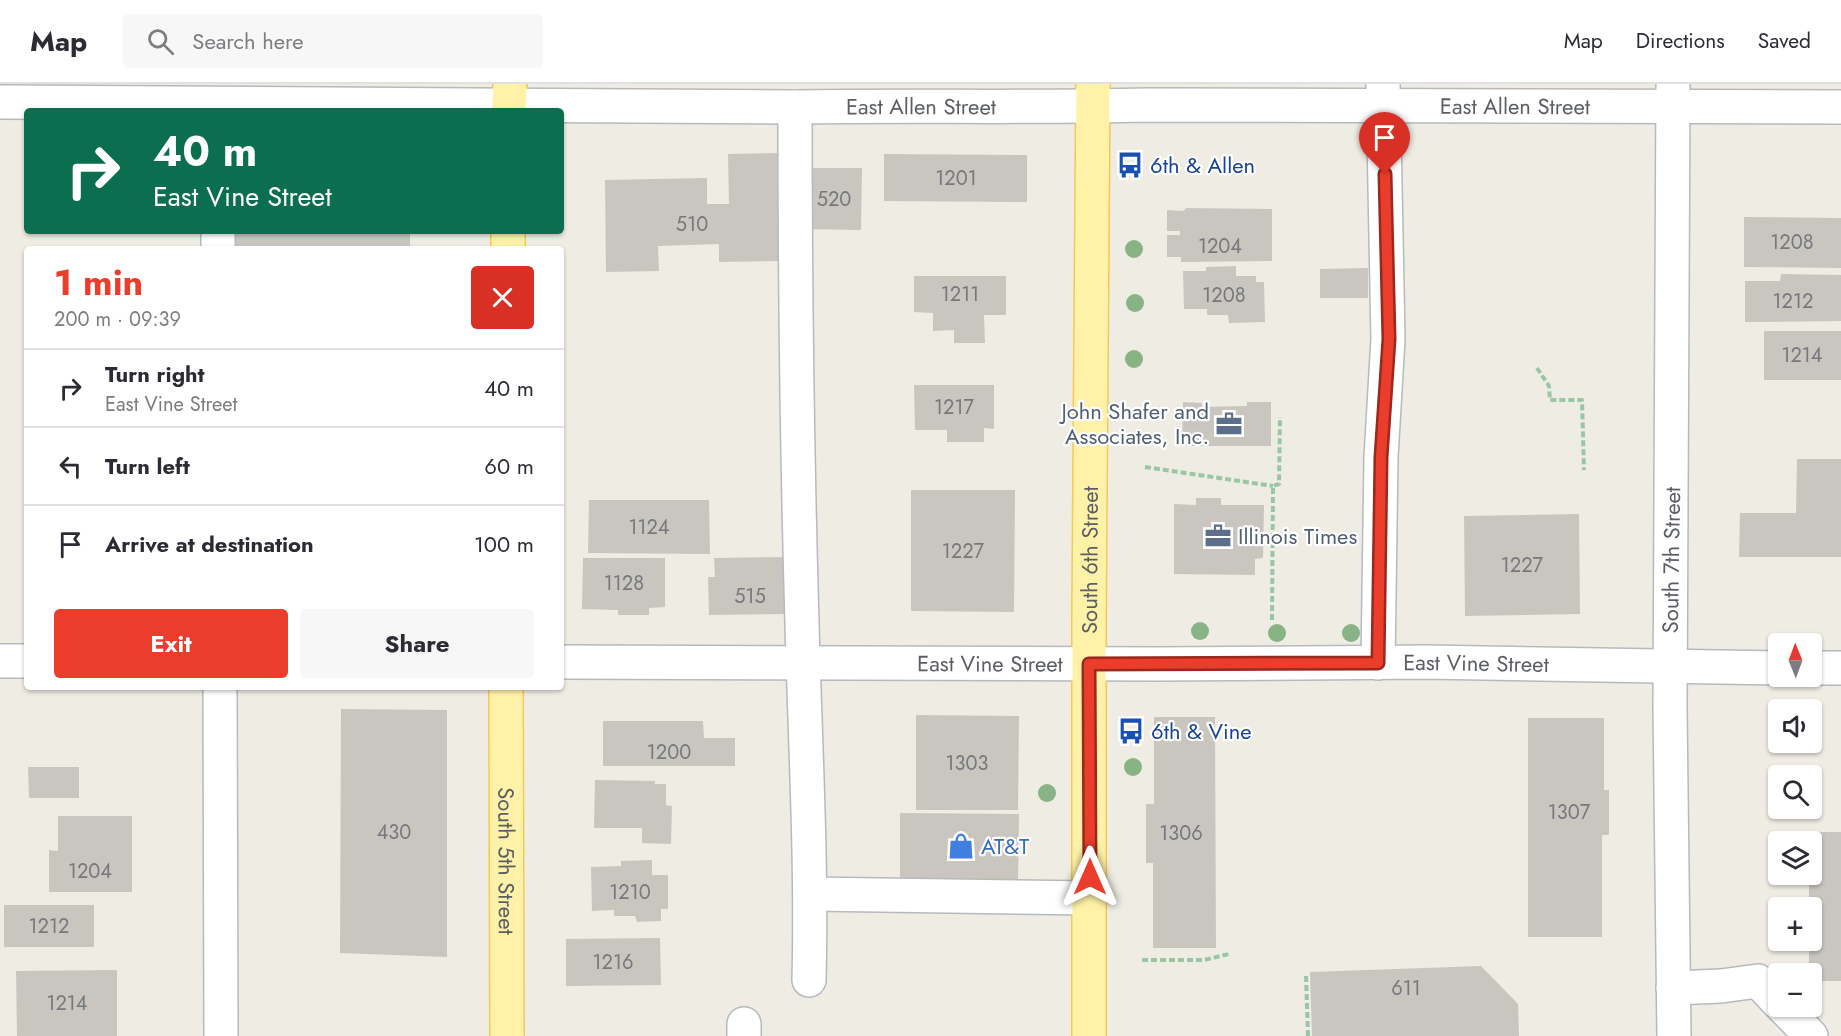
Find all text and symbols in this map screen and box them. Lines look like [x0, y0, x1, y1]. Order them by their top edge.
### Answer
search box [123, 14, 543, 68]
text: Map [30, 21, 87, 62]
icon: search [144, 25, 177, 58]
text: Search here [192, 25, 304, 57]
text: Map [1564, 26, 1603, 56]
text: Directions [1636, 26, 1725, 56]
text: Saved [1758, 26, 1811, 56]
street label: East Allen Street [846, 90, 997, 122]
street label: East Allen Street [1440, 90, 1591, 122]
pin [1359, 112, 1410, 174]
text: 40 m [153, 121, 257, 182]
icon: arrive [1368, 121, 1401, 154]
icon: right [54, 132, 132, 210]
place label: 6th & Allen [1150, 149, 1255, 181]
bus stop icon: 6th & Allen [1115, 150, 1145, 180]
house number: 1201 [935, 164, 977, 193]
text: East Vine Street [153, 177, 332, 216]
house number: 520 [817, 185, 851, 214]
house number: 510 [676, 210, 708, 239]
house number: 1208 [1770, 228, 1814, 257]
house number: 1204 [1198, 232, 1242, 261]
text: 1 min [54, 256, 143, 308]
button: close [471, 266, 534, 329]
house number: 1211 [941, 280, 979, 309]
house number: 1208 [1202, 281, 1246, 310]
house number: 1212 [1773, 287, 1813, 316]
text: 200 m · 09:39 [54, 305, 181, 334]
house number: 1214 [1781, 341, 1823, 370]
text: Turn right [105, 358, 205, 390]
icon: right [54, 372, 87, 405]
text: 40 m [484, 372, 534, 404]
text: East Vine Street [105, 390, 237, 419]
house number: 1217 [934, 393, 974, 422]
place label: John Shafer and Associates, Inc. [1058, 395, 1209, 452]
office icon: John Shafer and Associates, Inc. [1214, 409, 1244, 439]
icon: left [54, 450, 87, 483]
text: Turn left [105, 450, 190, 482]
text: 60 m [484, 450, 534, 482]
street label: South 6th Street [1073, 485, 1106, 634]
street label: South 7th Street [1654, 486, 1688, 634]
house number: 1124 [628, 513, 670, 542]
place label: Illinois Times [1238, 520, 1357, 552]
office icon: Illinois Times [1203, 521, 1233, 551]
icon: arrive [54, 528, 87, 561]
text: Arrive at destination [105, 528, 314, 560]
text: 100 m [474, 528, 534, 560]
house number: 1227 [942, 537, 985, 566]
house number: 1227 [1501, 551, 1544, 580]
house number: 1128 [604, 569, 644, 598]
house number: 515 [734, 582, 766, 611]
button: Exit [54, 609, 288, 678]
button: Share [300, 609, 534, 678]
north arrow [1768, 633, 1822, 687]
map controls [1768, 633, 1822, 1017]
street label: East Vine Street [1403, 646, 1550, 680]
street label: East Vine Street [917, 647, 1064, 680]
button: sound [1768, 699, 1822, 753]
place label: 6th & Vine [1151, 715, 1252, 747]
bus stop icon: 6th & Vine [1116, 716, 1146, 746]
house number: 1200 [647, 738, 691, 767]
house number: 1303 [946, 749, 988, 778]
button: search [1768, 765, 1822, 819]
street label: South 5th Street [490, 787, 523, 936]
house number: 1307 [1548, 798, 1591, 827]
house number: 430 [377, 818, 411, 847]
house number: 1306 [1159, 819, 1203, 848]
place label: AT&T [981, 830, 1030, 862]
shop icon: AT&T [946, 831, 976, 861]
button: layers [1768, 831, 1822, 885]
position arrow [1058, 845, 1122, 909]
house number: 1204 [68, 857, 112, 886]
house number: 1210 [609, 878, 651, 907]
button: + [1768, 897, 1822, 951]
house number: 1212 [29, 912, 69, 941]
house number: 1216 [593, 948, 633, 977]
button: − [1768, 963, 1822, 1017]
house number: 611 [1391, 974, 1421, 1003]
house number: 1214 [46, 989, 88, 1018]

